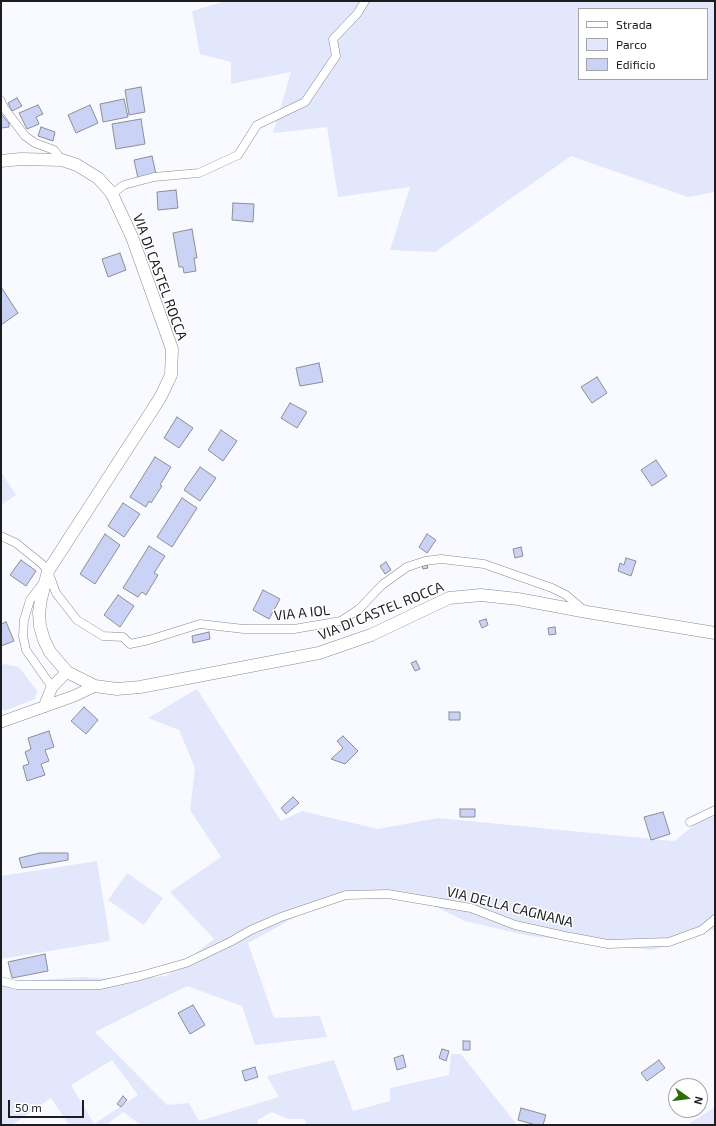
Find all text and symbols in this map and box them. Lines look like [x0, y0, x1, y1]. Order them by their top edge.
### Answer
legend [578, 8, 708, 80]
text: Strada [616, 17, 652, 31]
text: Parco [616, 37, 647, 51]
text: Edificio [616, 57, 656, 71]
street label: VIA DI CASTEL ROCCA [129, 211, 191, 343]
street label: VIA DI CASTEL ROCCA [316, 578, 446, 644]
street label: VIA A IOL [273, 602, 331, 624]
street label: VIA DELLA CAGNANA [445, 883, 575, 931]
north arrow [668, 1078, 708, 1118]
scale bar [10, 1092, 86, 1118]
text: N [692, 1095, 706, 1106]
text: 50 m [15, 1100, 42, 1114]

